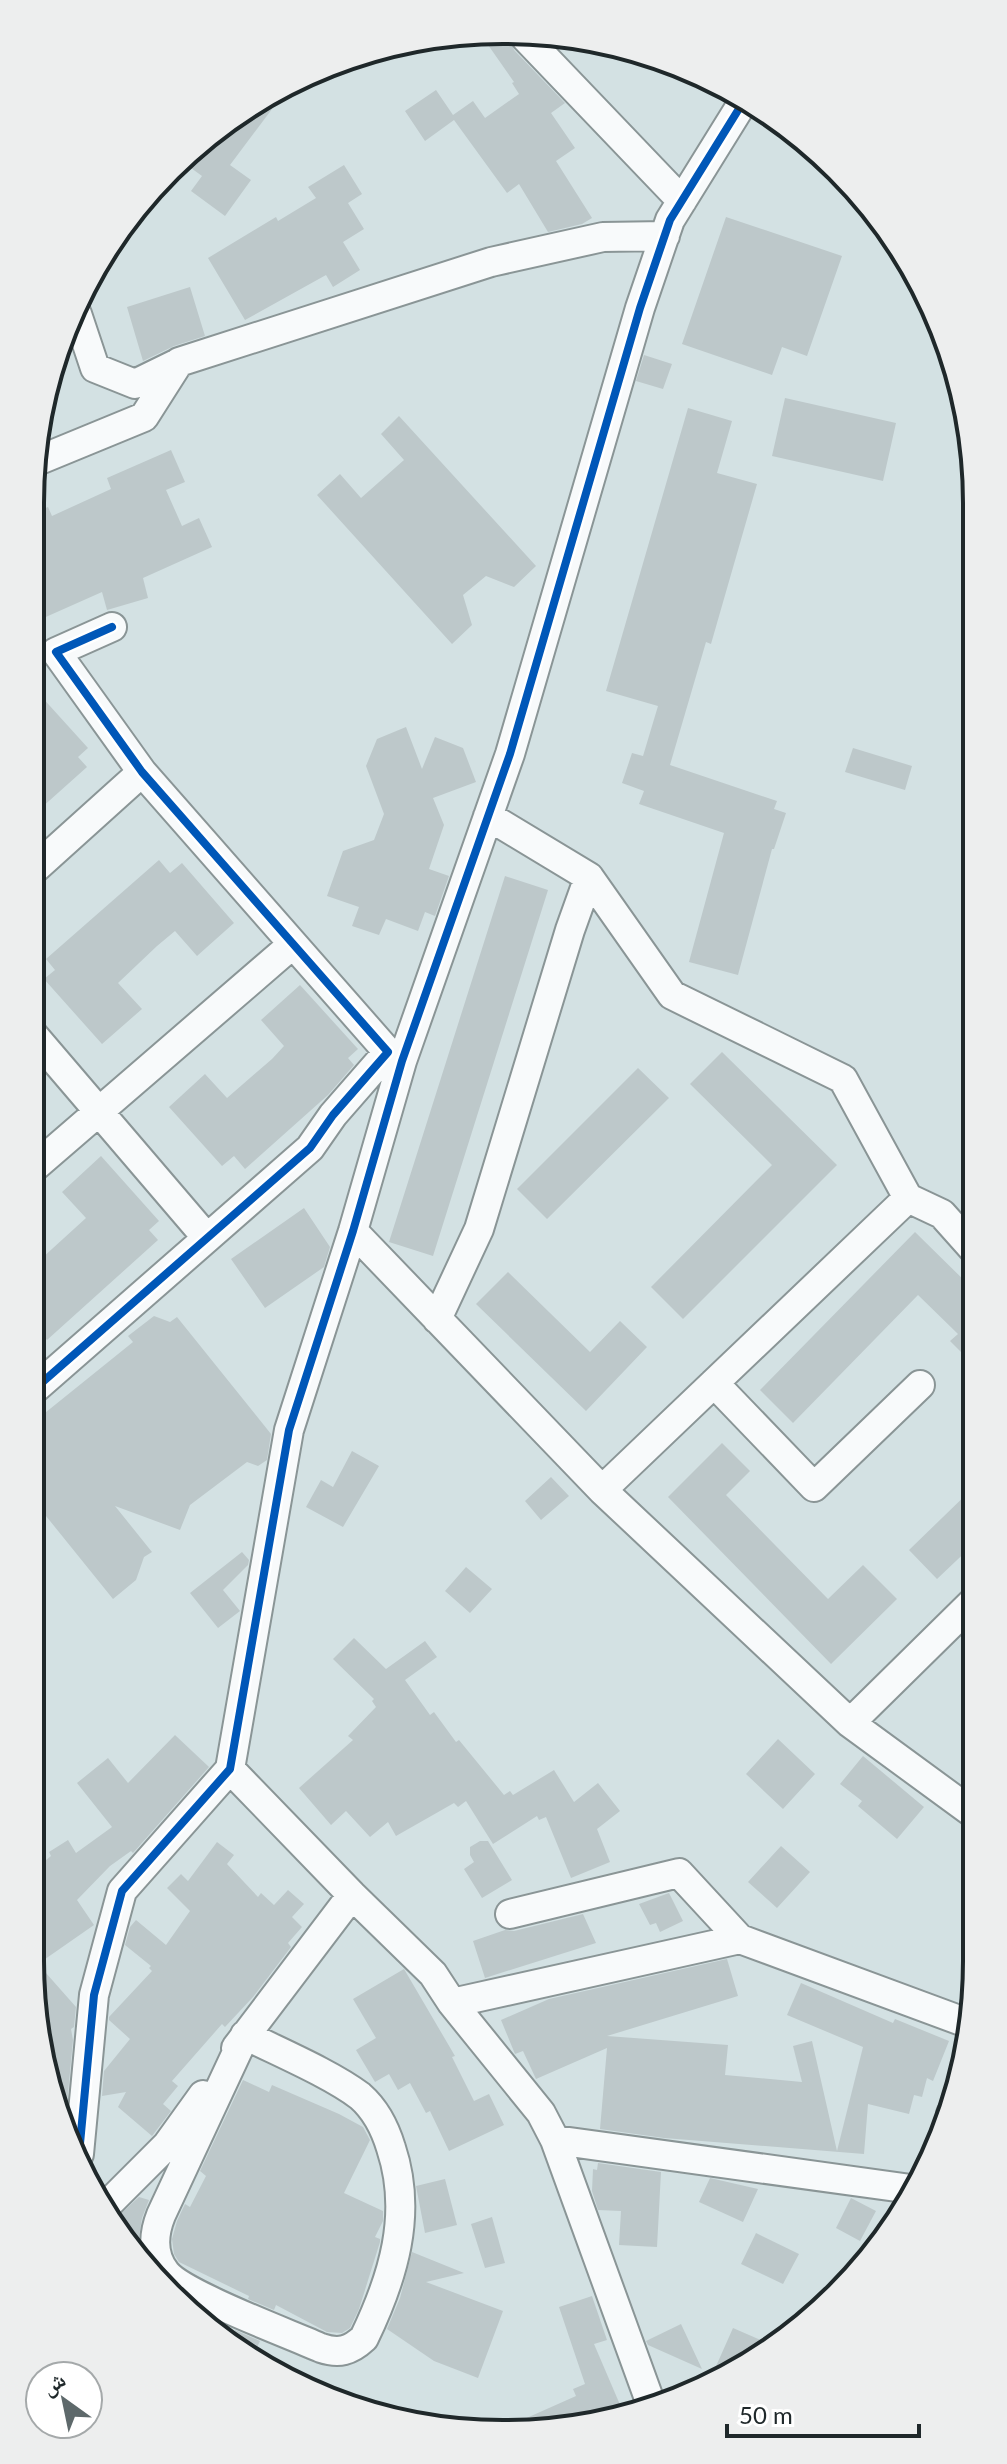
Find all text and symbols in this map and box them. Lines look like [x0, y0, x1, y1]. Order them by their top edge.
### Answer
north arrow [24, 2360, 104, 2440]
text: ش [36, 2365, 71, 2401]
scale bar [727, 2388, 919, 2438]
text: 50 m [739, 2400, 793, 2429]

